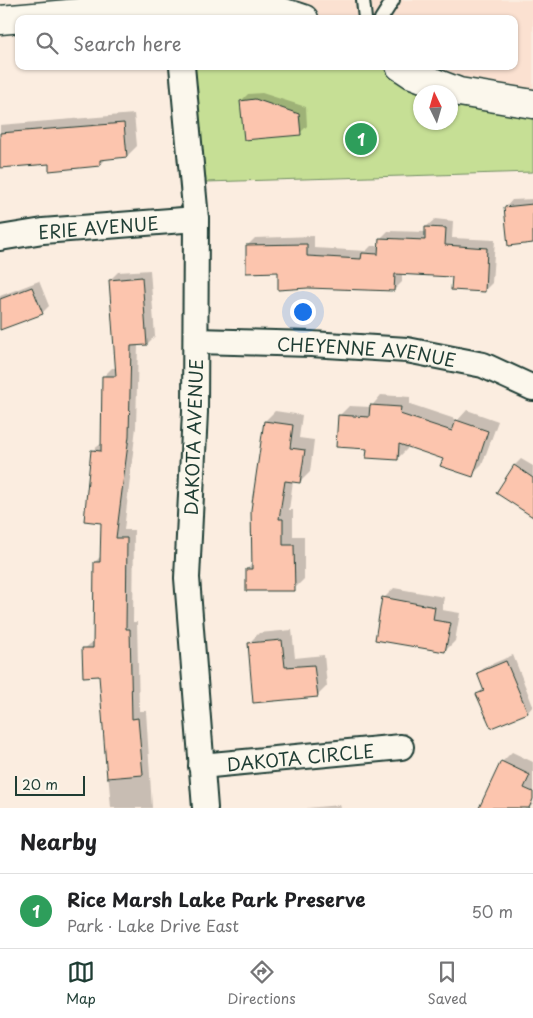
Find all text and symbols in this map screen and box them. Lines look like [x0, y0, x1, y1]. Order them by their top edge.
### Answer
search box [15, 15, 518, 70]
icon: search [33, 29, 61, 57]
text: Search here [73, 29, 182, 57]
north arrow [413, 85, 458, 130]
pin: 1 [345, 120, 377, 158]
street label: ERIE AVENUE [37, 208, 159, 245]
your location [290, 299, 316, 325]
street label: CHEYENNE AVENUE [277, 330, 458, 373]
street label: DAKOTA AVENUE [177, 358, 209, 516]
street label: DAKOTA CIRCLE [225, 736, 376, 777]
scale bar [15, 773, 85, 796]
text: 20 m [22, 774, 58, 795]
text: Nearby [20, 825, 97, 857]
text: Rice Marsh Lake Park Preserve [67, 885, 366, 913]
text: 1 [32, 899, 40, 923]
text: 50 m [472, 899, 513, 923]
text: Park · Lake Drive East [67, 913, 239, 937]
tab: Map [66, 958, 96, 1009]
tab: Directions [228, 958, 296, 1009]
tab: Saved [427, 958, 467, 1009]

